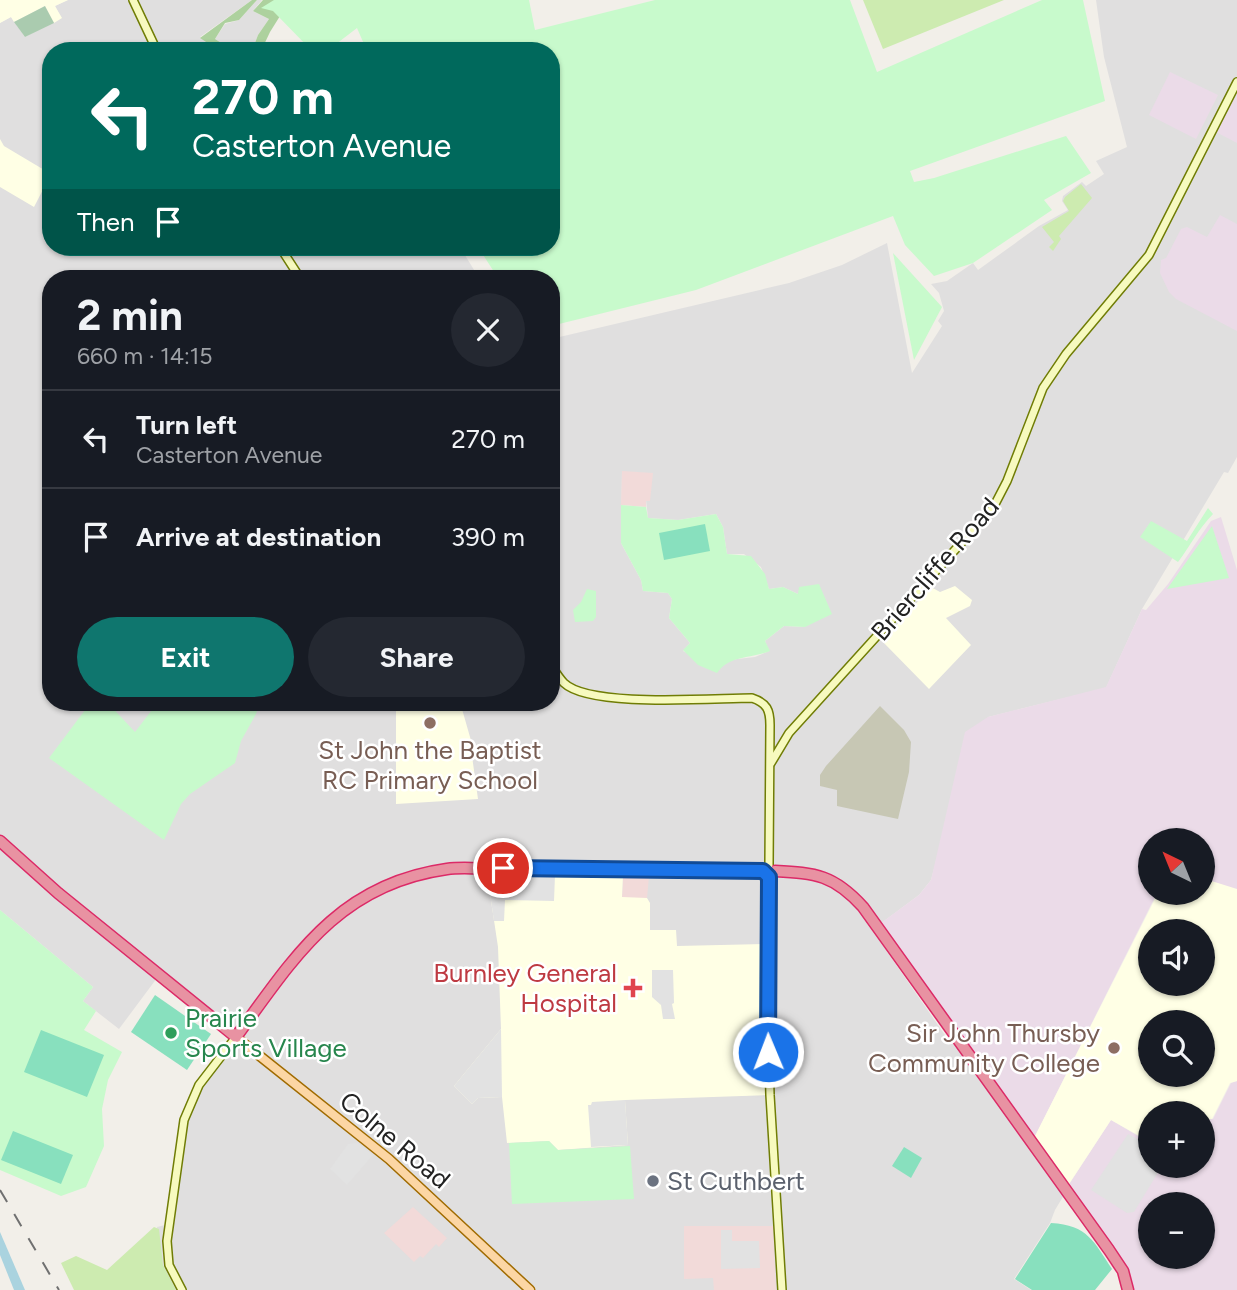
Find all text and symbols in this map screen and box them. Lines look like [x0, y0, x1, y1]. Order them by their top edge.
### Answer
text: 270 m [192, 67, 334, 126]
icon: left [77, 70, 168, 161]
text: Casterton Avenue [192, 127, 451, 165]
icon: arrive [149, 203, 187, 241]
text: Then [77, 206, 135, 238]
text: 2 min [77, 290, 183, 341]
button: close [451, 293, 525, 367]
text: 660 m · 14:15 [77, 342, 213, 370]
text: Turn left [136, 409, 237, 441]
icon: left [77, 420, 115, 458]
text: 270 m [451, 423, 525, 455]
text: Casterton Avenue [136, 441, 322, 469]
street label: Briercliffe Road [864, 491, 1006, 647]
icon: arrive [77, 518, 115, 556]
text: Arrive at destination [136, 521, 381, 553]
text: 390 m [451, 521, 525, 553]
button: Exit [77, 617, 294, 697]
button: Share [308, 617, 525, 697]
marker: St John the Baptist RC Primary School [422, 715, 438, 731]
place label: St John the Baptist RC Primary School [318, 734, 542, 796]
north arrow [1138, 828, 1214, 905]
map controls [1138, 828, 1215, 1269]
pin [473, 838, 533, 898]
icon: arrive [484, 849, 522, 887]
button: sound [1138, 919, 1215, 996]
place label: Burnley General Hospital [433, 957, 617, 1019]
marker: Burnley General Hospital [623, 978, 643, 998]
place label: Prairie Sports Village [185, 1002, 347, 1064]
button: search [1138, 1010, 1215, 1087]
position arrow [731, 1015, 805, 1089]
place label: Sir John Thursby Community College [868, 1017, 1100, 1079]
marker: Prairie Sports Village [163, 1025, 179, 1041]
marker: Sir John Thursby Community College [1106, 1040, 1122, 1056]
street label: Colne Road [333, 1085, 457, 1195]
button: + [1138, 1101, 1215, 1178]
place label: St Cuthbert [667, 1165, 805, 1197]
marker: St Cuthbert [645, 1173, 661, 1189]
button: − [1138, 1192, 1215, 1269]

